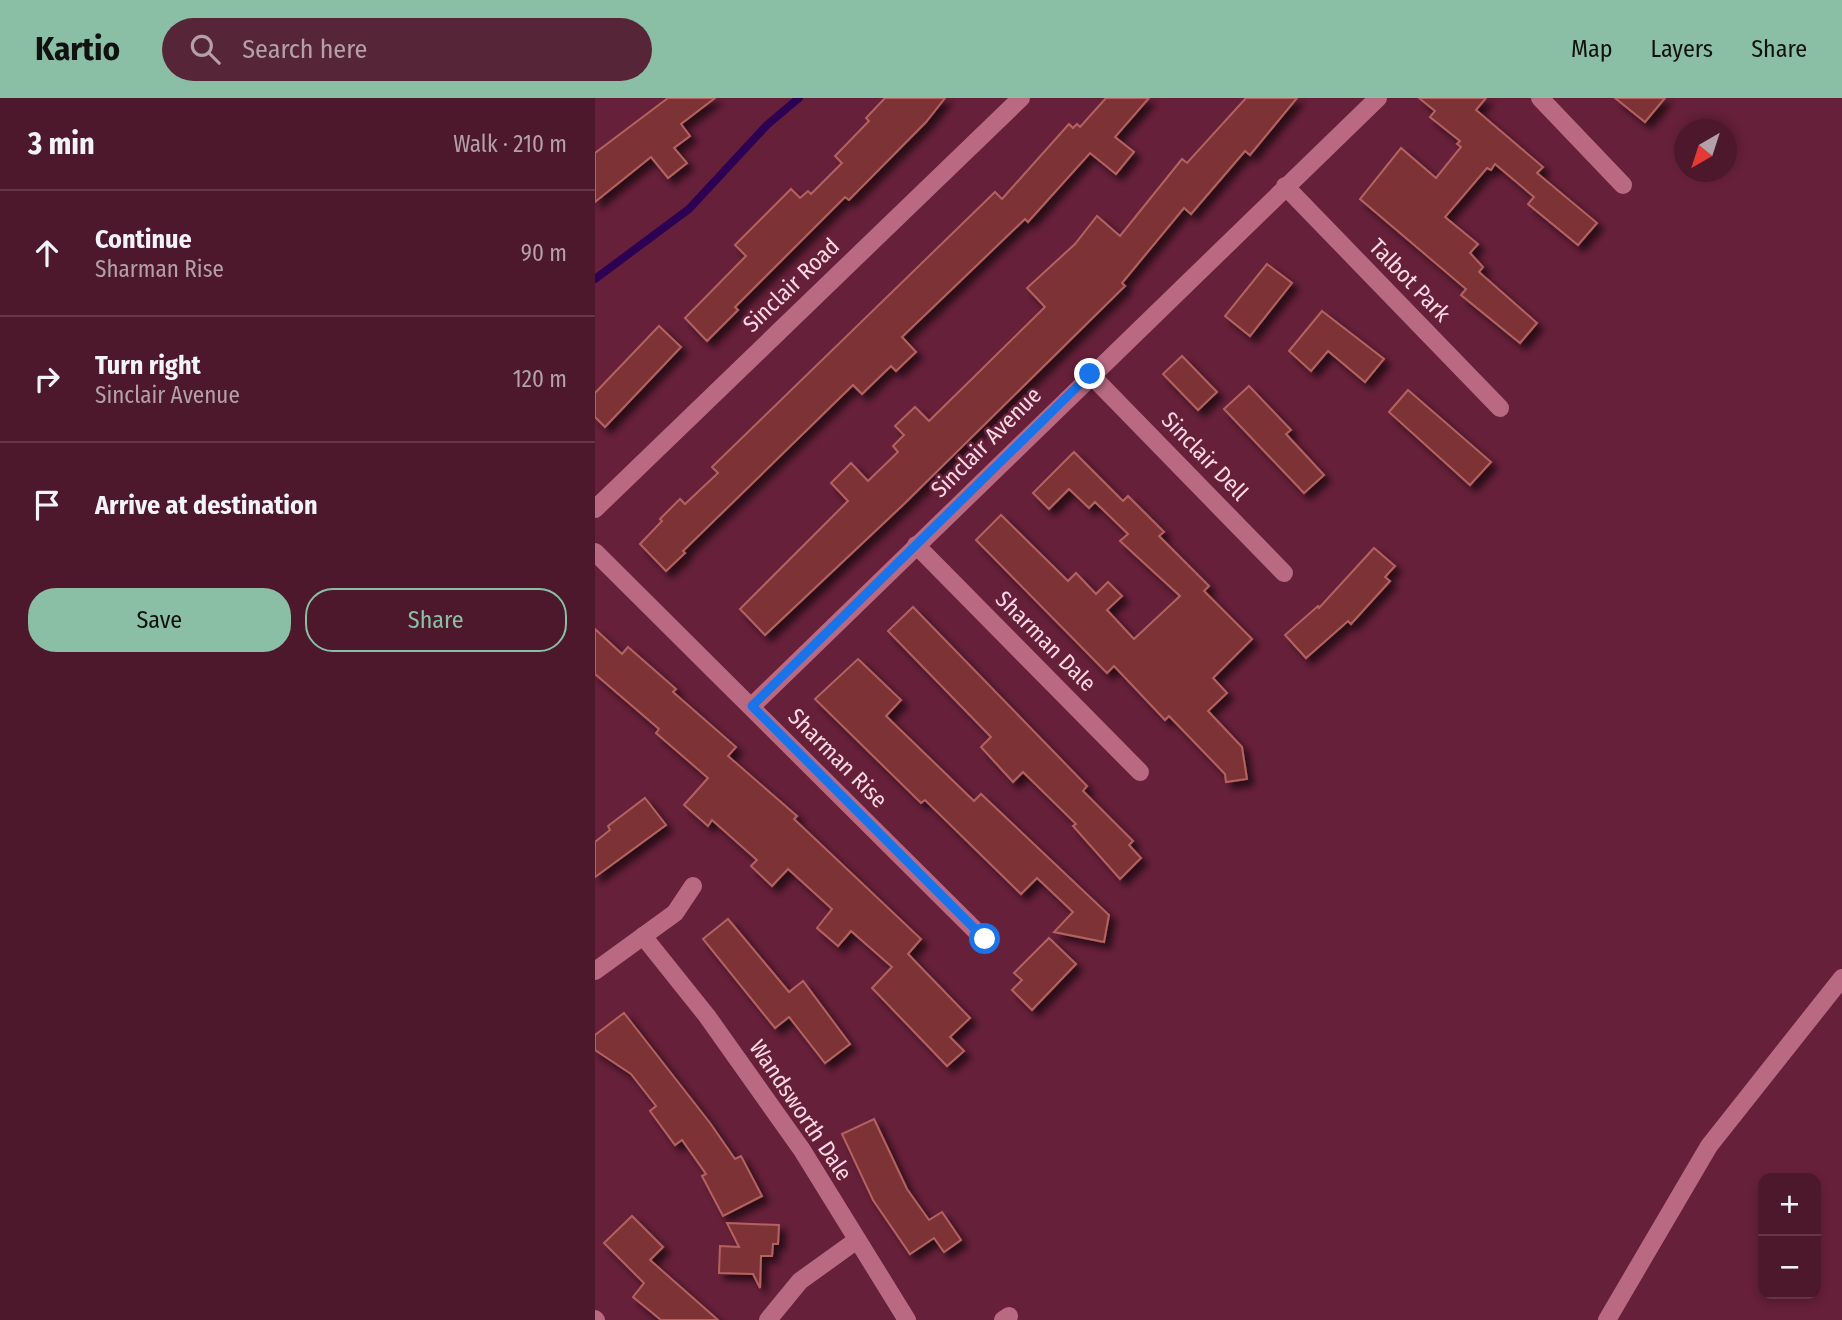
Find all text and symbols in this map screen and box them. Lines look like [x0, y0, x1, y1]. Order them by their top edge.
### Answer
search box [162, 18, 652, 81]
text: Kartio [35, 29, 120, 69]
icon: search [186, 30, 224, 68]
text: Search here [242, 34, 367, 65]
text: Map [1571, 35, 1613, 63]
text: Layers [1651, 35, 1713, 63]
text: Share [1751, 35, 1807, 63]
north arrow [1674, 119, 1737, 182]
text: 3 min [28, 126, 95, 162]
text: Walk · 210 m [453, 130, 567, 158]
text: Continue [95, 224, 192, 255]
street label: Sinclair Road [737, 232, 845, 338]
street label: Talbot Park [1364, 233, 1457, 328]
icon: ahead [28, 234, 66, 272]
text: 90 m [521, 239, 567, 267]
text: Sharman Rise [95, 255, 224, 283]
text: Turn right [95, 350, 201, 381]
route end [1074, 358, 1105, 389]
icon: right [28, 360, 66, 398]
text: 120 m [513, 365, 567, 393]
text: Sinclair Avenue [95, 381, 240, 409]
street label: Sinclair Avenue [925, 381, 1047, 503]
street label: Sinclair Dell [1156, 406, 1254, 506]
icon: arrive [28, 486, 66, 524]
text: Arrive at destination [95, 490, 318, 521]
street label: Sharman Dale [990, 585, 1102, 697]
button: Save [28, 588, 291, 652]
button: Share [305, 588, 567, 652]
street label: Sharman Rise [783, 703, 893, 813]
route start [969, 923, 1000, 954]
street label: Wandsworth Dale [744, 1034, 858, 1186]
map controls [1758, 1173, 1821, 1299]
button: + [1758, 1173, 1821, 1236]
button: − [1758, 1236, 1821, 1299]

